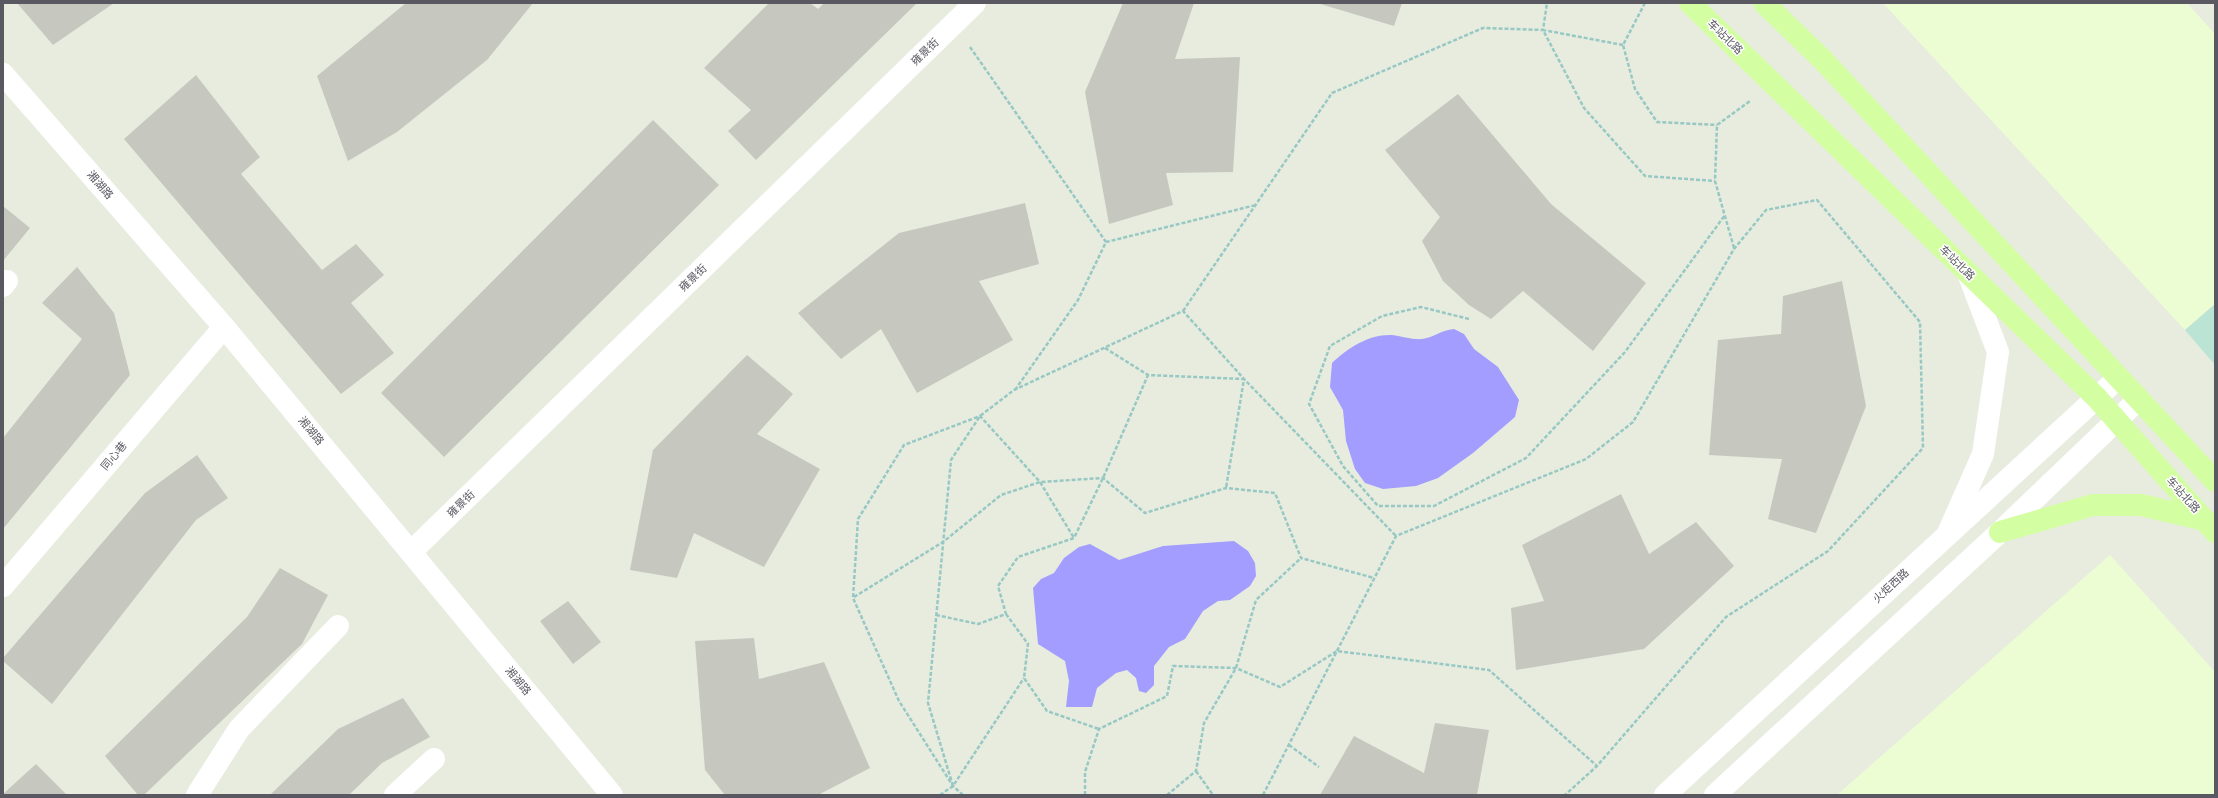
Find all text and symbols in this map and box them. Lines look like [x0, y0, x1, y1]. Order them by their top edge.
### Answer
street label: 车站北路 [1705, 17, 1745, 57]
street label: 雍景街 [909, 36, 941, 68]
street label: 湘湖路 [84, 168, 116, 202]
street label: 车站北路 [1937, 243, 1977, 283]
street label: 雍景街 [677, 262, 709, 294]
street label: 湘湖路 [295, 414, 327, 448]
street label: 同心巷 [98, 439, 130, 473]
street label: 车站北路 [2163, 474, 2203, 516]
street label: 雍景街 [445, 488, 477, 520]
street label: 火炬西路 [1870, 566, 1912, 606]
street label: 湘湖路 [502, 664, 534, 698]

